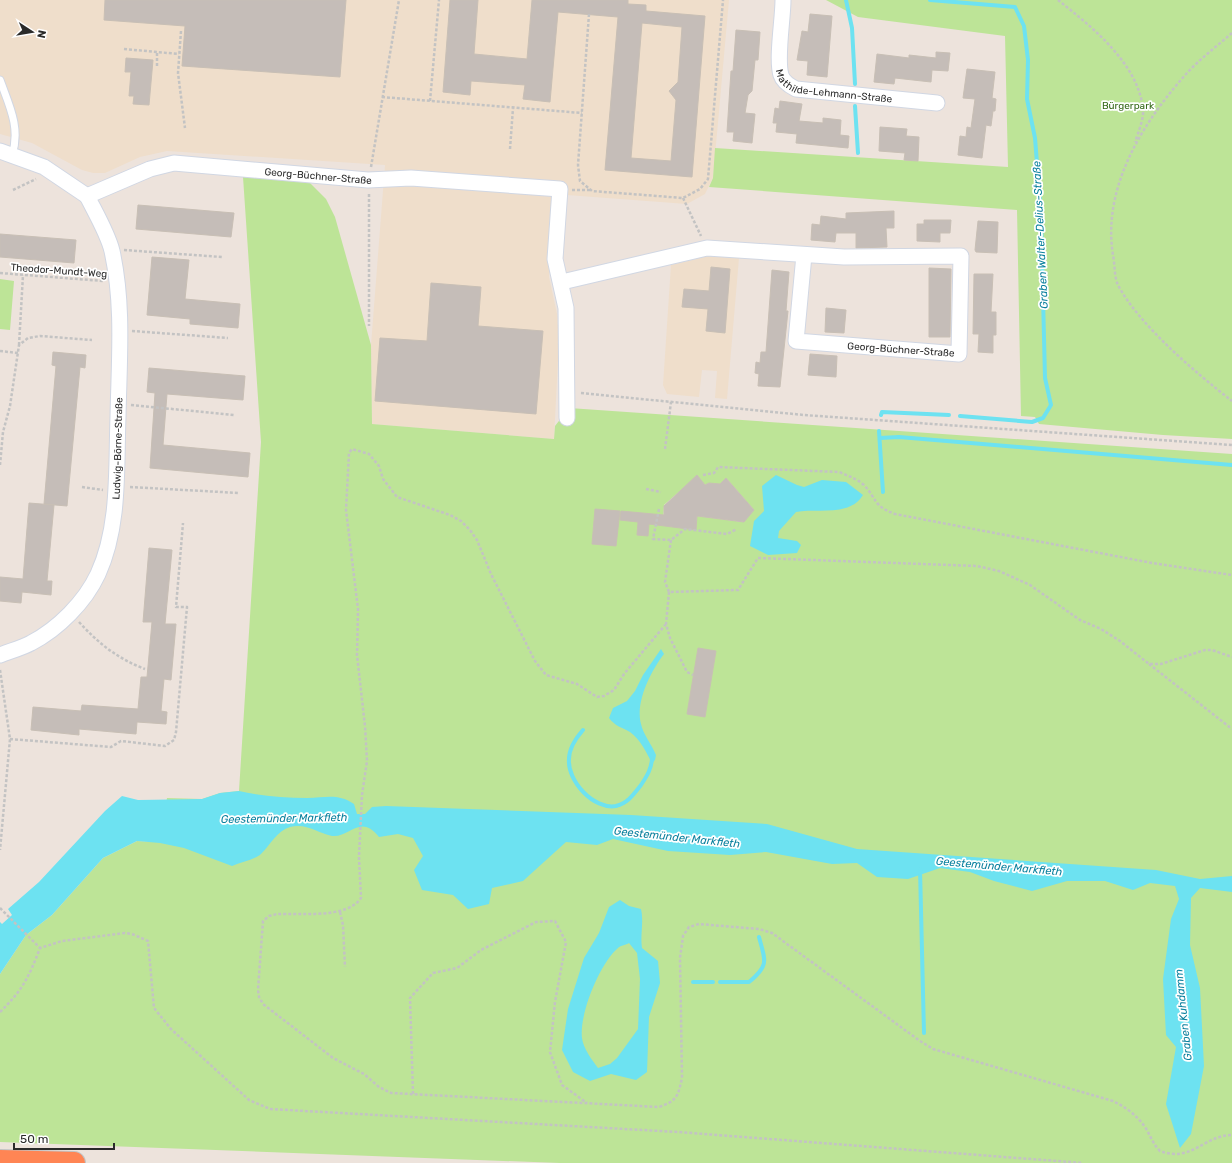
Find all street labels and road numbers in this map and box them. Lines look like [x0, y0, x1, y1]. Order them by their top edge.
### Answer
street label: Mathilde-Lehmann-Straße [773, 68, 893, 106]
street label: Georg-Büchner-Straße [264, 166, 373, 187]
street label: Theodor-Mundt-Weg [10, 262, 108, 280]
street label: Georg-Büchner-Straße [847, 340, 955, 360]
street label: Ludwig-Börne-Straße [110, 397, 125, 500]

